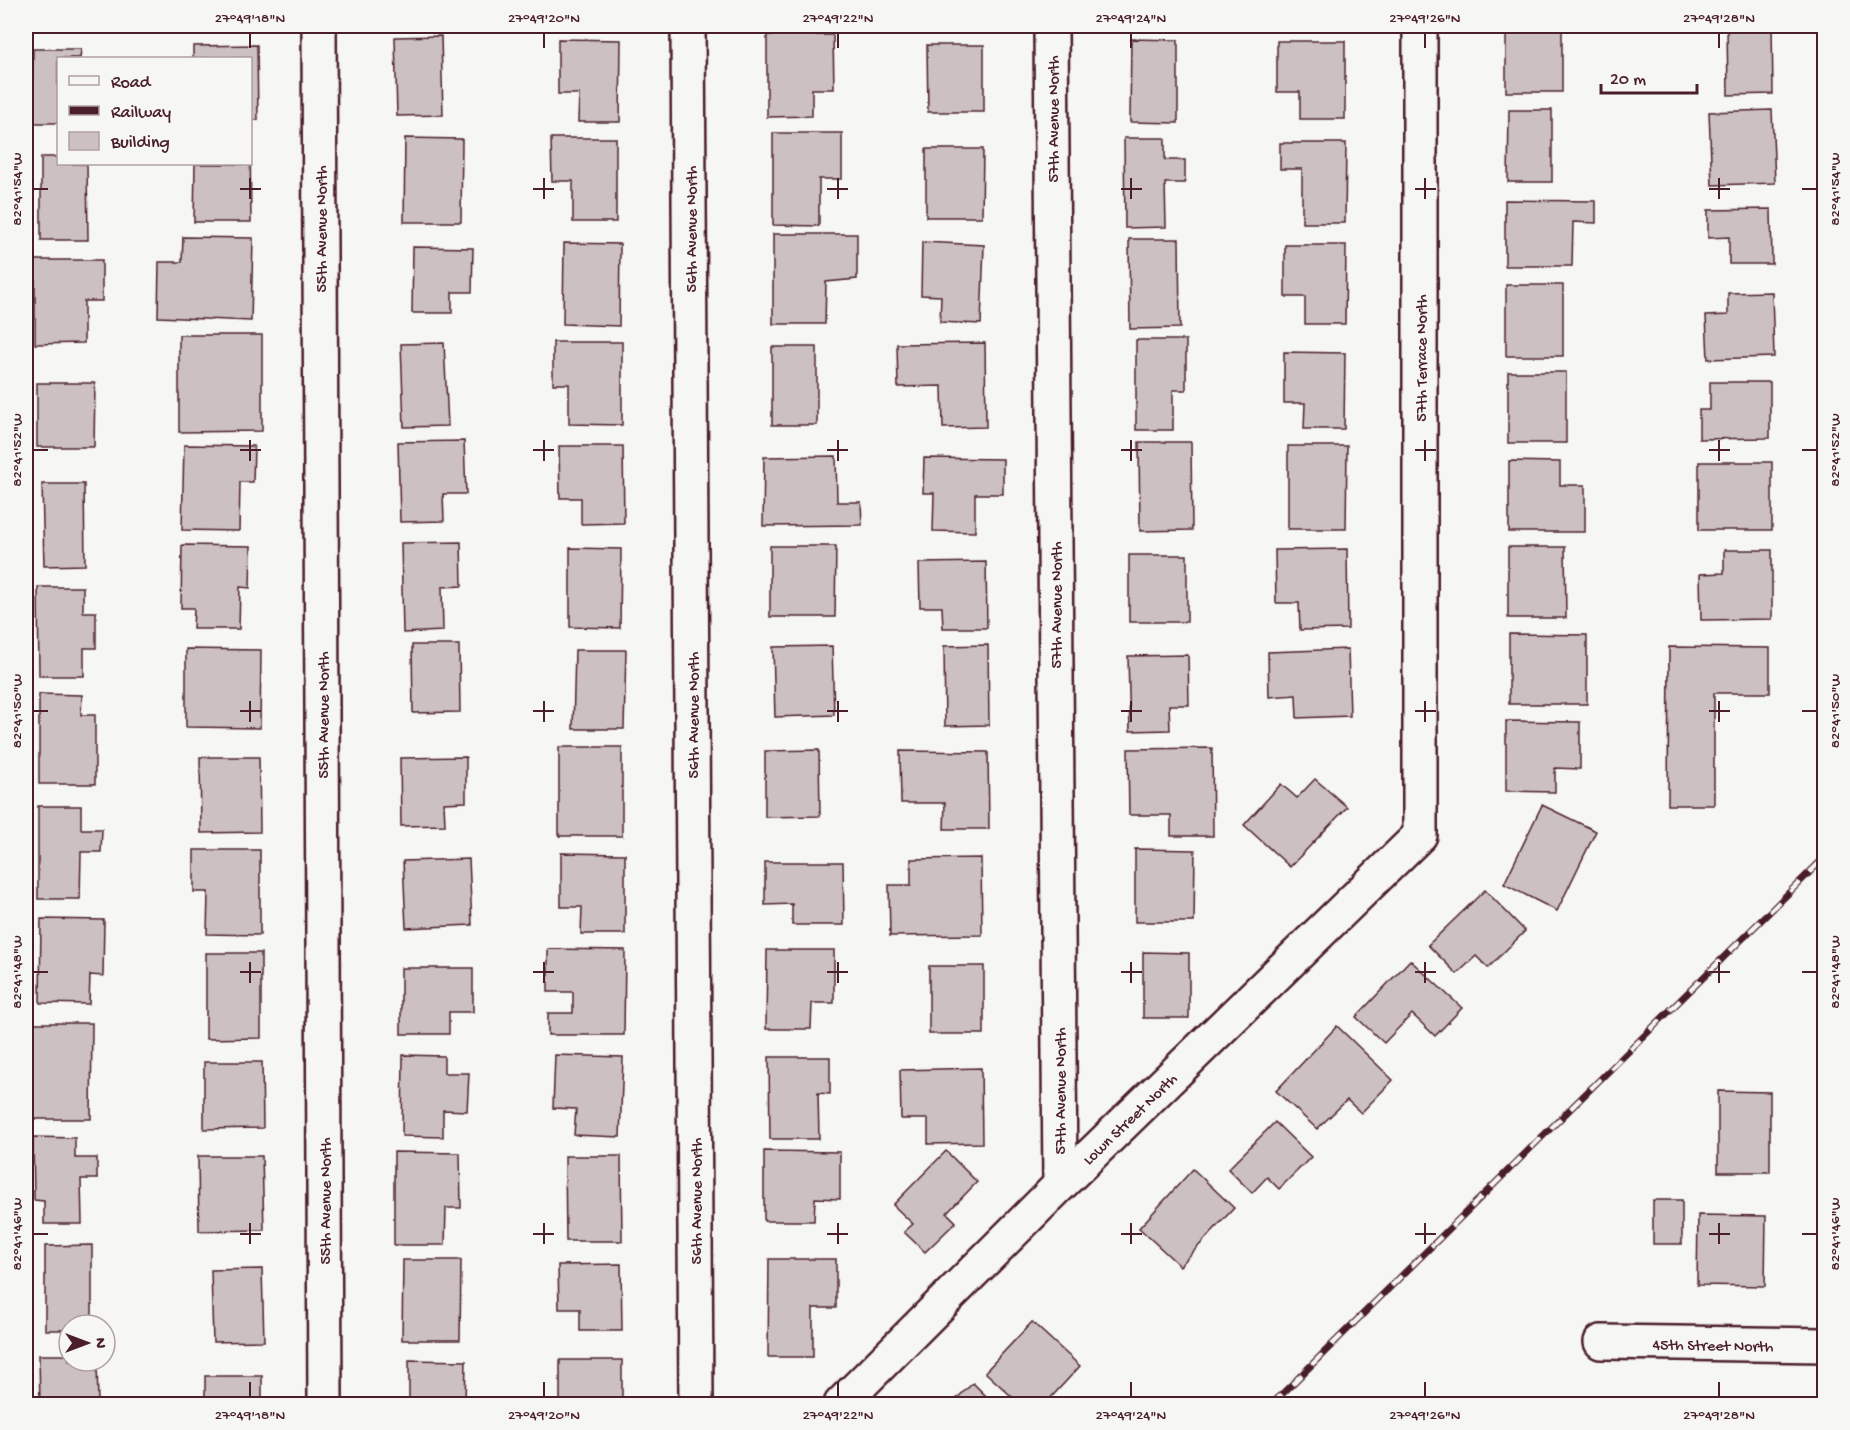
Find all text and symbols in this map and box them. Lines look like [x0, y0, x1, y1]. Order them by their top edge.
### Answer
text: 27°49'18"N [215, 10, 286, 28]
text: 27°49'20"N [508, 10, 580, 28]
text: 27°49'22"N [802, 10, 874, 28]
text: 27°49'24"N [1096, 10, 1167, 28]
text: 27°49'26"N [1389, 10, 1461, 28]
text: 27°49'28"N [1683, 10, 1755, 28]
street label: 57th Avenue North [1046, 55, 1065, 183]
legend [57, 57, 252, 165]
scale bar [1601, 57, 1697, 95]
text: 20 m [1610, 70, 1646, 91]
text: Road [111, 73, 152, 94]
text: Railway [111, 103, 171, 124]
text: Building [110, 133, 170, 154]
text: 82°41'54"W [9, 152, 27, 226]
text: 82°41'54"W [1827, 152, 1845, 226]
street label: 55th Avenue North [314, 165, 333, 293]
street label: 56th Avenue North [684, 165, 703, 292]
street label: 57th Terrace North [1414, 294, 1433, 422]
text: 82°41'52"W [9, 413, 27, 487]
text: 82°41'52"W [1827, 413, 1845, 487]
street label: 57th Avenue North [1049, 541, 1068, 669]
street label: 55th Avenue North [316, 651, 335, 779]
street label: 56th Avenue North [686, 651, 705, 778]
text: 82°41'50"W [9, 673, 27, 748]
text: 82°41'50"W [1827, 673, 1845, 748]
text: 82°41'48"W [9, 935, 27, 1009]
text: 82°41'48"W [1827, 935, 1845, 1009]
street label: 57th Avenue North [1053, 1027, 1072, 1155]
street label: Lown Street North [1080, 1070, 1183, 1170]
street label: 55th Avenue North [318, 1137, 337, 1265]
street label: 56th Avenue North [689, 1137, 708, 1264]
text: 82°41'46"W [9, 1197, 27, 1270]
text: 82°41'46"W [1827, 1197, 1845, 1270]
north arrow [57, 1313, 117, 1373]
street label: 45th Street North [1652, 1337, 1774, 1358]
text: N [89, 1338, 108, 1349]
text: 27°49'18"N [215, 1407, 286, 1425]
text: 27°49'20"N [508, 1407, 580, 1425]
text: 27°49'22"N [802, 1407, 874, 1425]
text: 27°49'24"N [1096, 1407, 1167, 1425]
text: 27°49'26"N [1389, 1407, 1461, 1425]
text: 27°49'28"N [1683, 1407, 1755, 1425]

